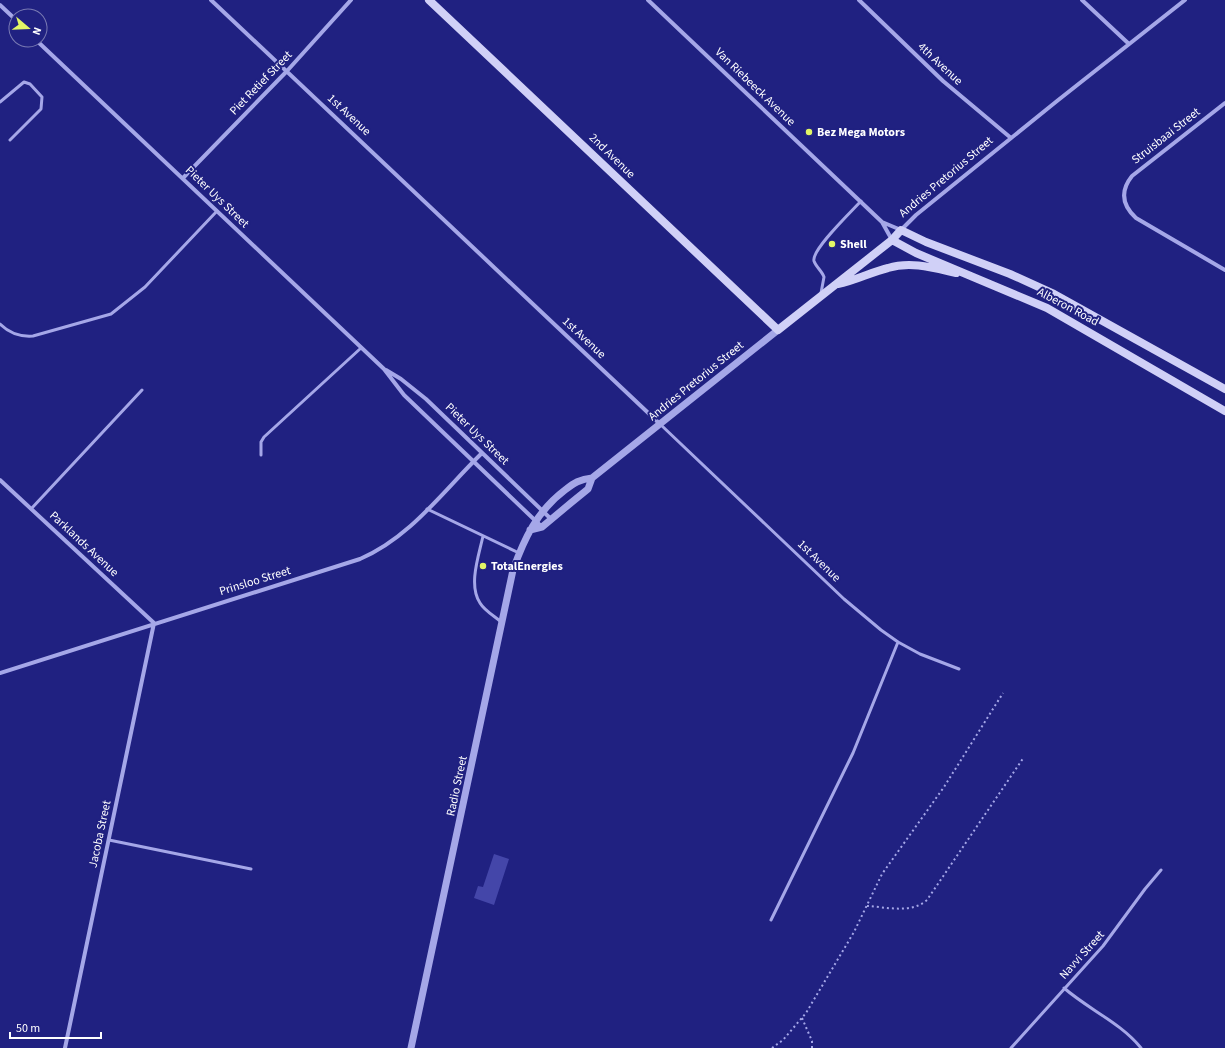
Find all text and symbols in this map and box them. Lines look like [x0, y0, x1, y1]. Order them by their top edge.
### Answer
north arrow [8, 8, 48, 48]
text: N [29, 25, 45, 37]
street label: 4th Avenue [914, 39, 966, 89]
street label: Van Riebeeck Avenue [711, 44, 799, 130]
street label: Piet Retief Street [226, 47, 296, 119]
street label: 1st Avenue [323, 90, 375, 140]
street label: Struisbaai Street [1128, 104, 1204, 168]
place label: Bez Mega Motors [817, 124, 905, 141]
marker: Bez Mega Motors [804, 127, 814, 137]
street label: 2nd Avenue [585, 130, 639, 182]
street label: Andries Pretorius Street [895, 132, 997, 222]
street label: Pieter Uys Street [181, 162, 253, 232]
place label: Shell [840, 236, 867, 253]
marker: Shell [827, 239, 837, 249]
street label: Alberon Road [1034, 284, 1102, 330]
street label: 1st Avenue [558, 313, 610, 363]
street label: Andries Pretorius Street [645, 337, 747, 425]
street label: Pieter Uys Street [441, 399, 513, 469]
street label: Parklands Avenue [46, 507, 122, 581]
street label: 1st Avenue [794, 536, 844, 586]
place label: TotalEnergies [491, 558, 563, 575]
marker: TotalEnergies [478, 561, 488, 571]
street label: Prinsloo Street [217, 562, 293, 600]
street label: Radio Street [442, 754, 472, 818]
street label: Jacoba Street [85, 799, 115, 869]
street label: Navvi Street [1055, 927, 1109, 983]
scale bar [10, 1014, 101, 1040]
text: 50 m [16, 1020, 40, 1037]

